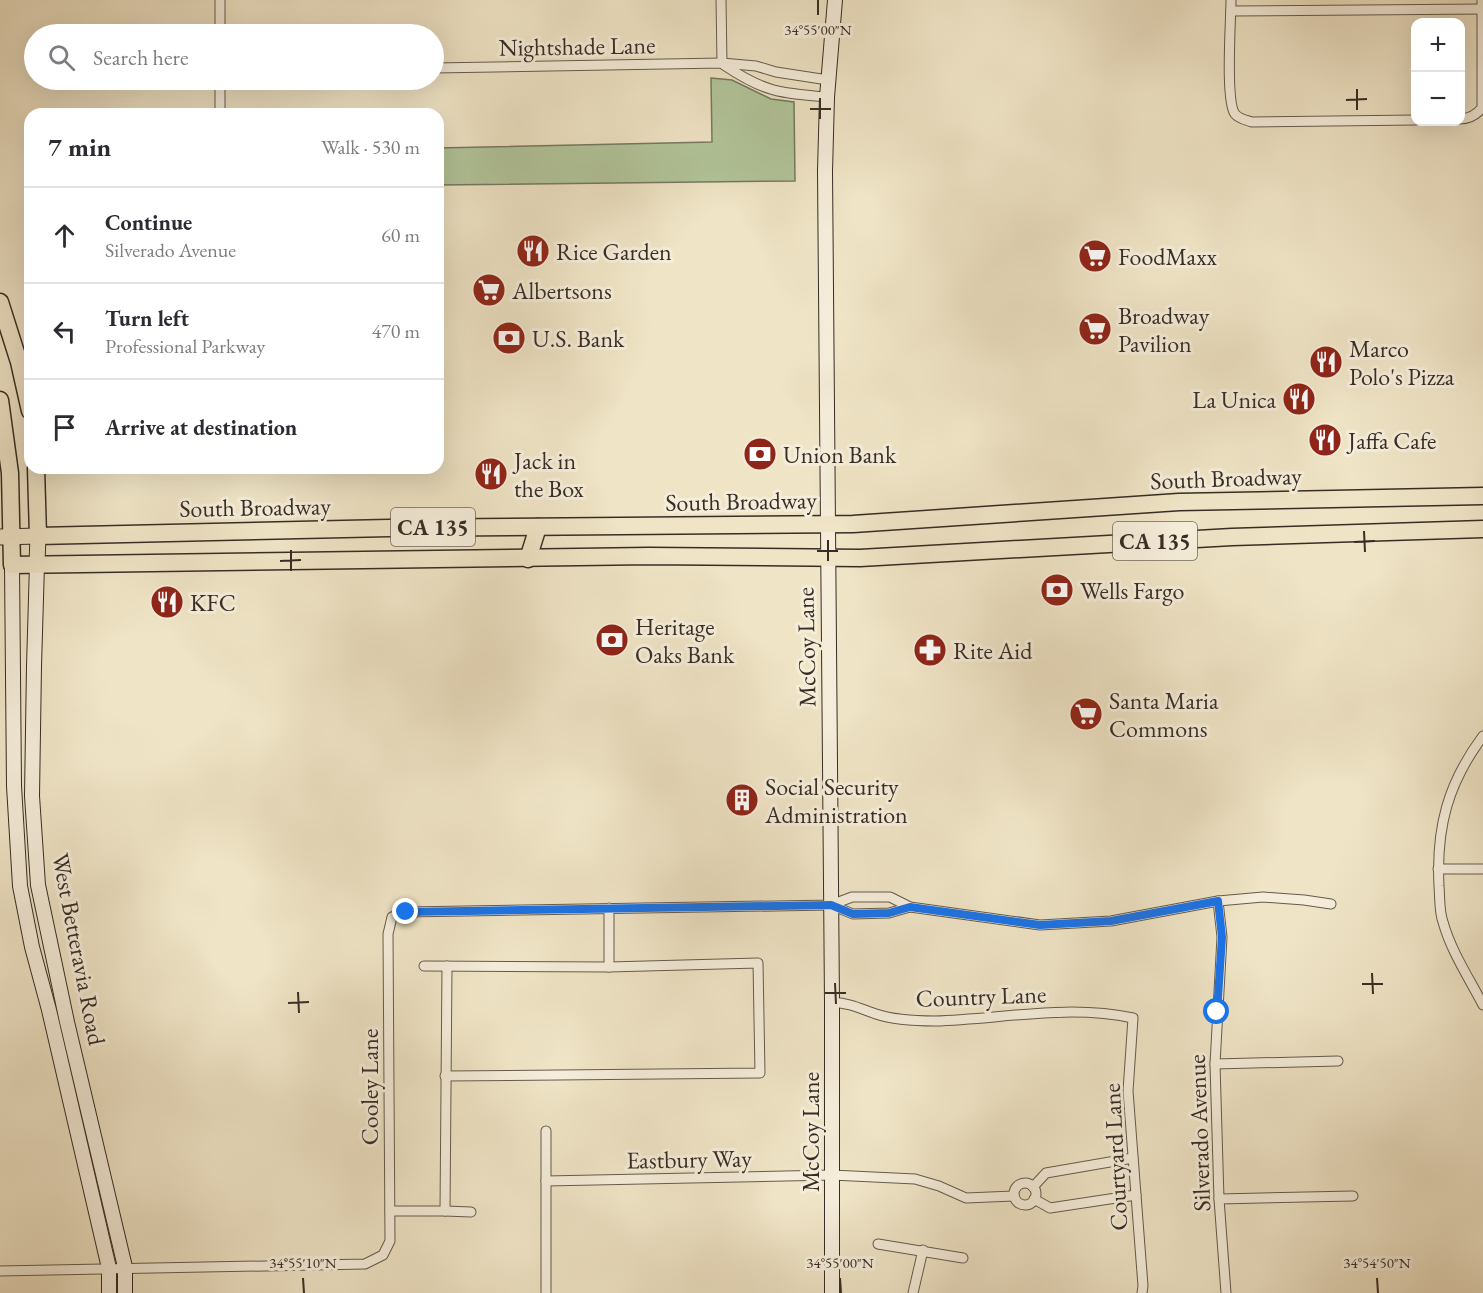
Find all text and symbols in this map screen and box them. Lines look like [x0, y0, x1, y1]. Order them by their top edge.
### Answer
map controls [1411, 18, 1465, 126]
button: + [1411, 18, 1465, 72]
text: 34°55'00"N [784, 20, 852, 39]
search box [24, 24, 444, 90]
street label: Nightshade Lane [498, 29, 656, 63]
icon: search [45, 41, 78, 74]
text: Search here [93, 43, 188, 72]
button: − [1411, 72, 1465, 126]
text: 7 min [48, 130, 111, 164]
text: Walk · 530 m [321, 134, 420, 160]
text: Continue [105, 208, 192, 237]
icon: ahead [48, 219, 81, 252]
text: 60 m [381, 222, 420, 248]
restaurant icon: Rice Garden [515, 233, 551, 269]
place label: Rice Garden [556, 236, 672, 267]
text: Silverado Avenue [105, 237, 236, 263]
supermarket icon: FoodMaxx [1077, 238, 1113, 274]
place label: FoodMaxx [1118, 241, 1218, 272]
supermarket icon: Albertsons [471, 272, 507, 308]
place label: Albertsons [511, 275, 612, 306]
place label: Broadway Pavilion [1118, 300, 1210, 359]
text: Turn left [105, 304, 189, 333]
supermarket icon: Broadway Pavilion [1077, 311, 1113, 347]
icon: left [48, 315, 81, 348]
text: 470 m [372, 318, 420, 344]
bank icon: U.S. Bank [491, 320, 527, 356]
place label: U.S. Bank [532, 323, 625, 354]
text: Professional Parkway [105, 333, 265, 359]
place label: Marco Polo's Pizza [1349, 333, 1455, 392]
restaurant icon: Marco Polo's Pizza [1308, 344, 1344, 380]
restaurant icon: La Unica [1281, 381, 1317, 417]
place label: La Unica [1192, 384, 1276, 415]
icon: arrive [48, 411, 81, 444]
text: Arrive at destination [105, 413, 297, 442]
restaurant icon: Jaffa Cafe [1307, 422, 1343, 458]
place label: Jaffa Cafe [1346, 425, 1436, 456]
bank icon: Union Bank [742, 436, 778, 472]
place label: Union Bank [783, 439, 897, 470]
place label: Jack in the Box [512, 445, 584, 504]
restaurant icon: Jack in the Box [473, 456, 509, 492]
street label: South Broadway [1150, 460, 1303, 496]
street label: South Broadway [665, 484, 818, 518]
street label: South Broadway [179, 490, 332, 524]
road number: CA 135 [391, 508, 475, 546]
road number: CA 135 [1113, 522, 1197, 560]
bank icon: Wells Fargo [1039, 572, 1075, 608]
place label: Wells Fargo [1080, 575, 1185, 606]
restaurant icon: KFC [149, 584, 185, 620]
place label: KFC [190, 587, 236, 618]
street label: McCoy Lane [789, 587, 823, 707]
place label: Heritage Oaks Bank [635, 611, 735, 670]
bank icon: Heritage Oaks Bank [594, 622, 630, 658]
pharmacy icon: Rite Aid [912, 632, 948, 668]
place label: Rite Aid [953, 635, 1033, 666]
place label: Santa Maria Commons [1109, 685, 1219, 744]
supermarket icon: Santa Maria Commons [1068, 696, 1104, 732]
place label: Social Security Administration [764, 771, 908, 830]
building icon: Social Security Administration [724, 782, 760, 818]
street label: West Betteravia Road [45, 850, 113, 1049]
route end [392, 898, 418, 924]
street label: Country Lane [915, 978, 1047, 1014]
route start [1203, 998, 1229, 1024]
street label: Cooley Lane [354, 1029, 385, 1145]
street label: Silverado Avenue [1181, 1054, 1217, 1212]
street label: McCoy Lane [795, 1072, 826, 1192]
street label: Courtyard Lane [1096, 1083, 1134, 1231]
street label: Eastbury Way [626, 1142, 753, 1176]
text: 34°55'10"N [269, 1253, 337, 1272]
text: 34°55'00"N [806, 1253, 874, 1272]
text: 34°54'50"N [1343, 1253, 1411, 1272]

